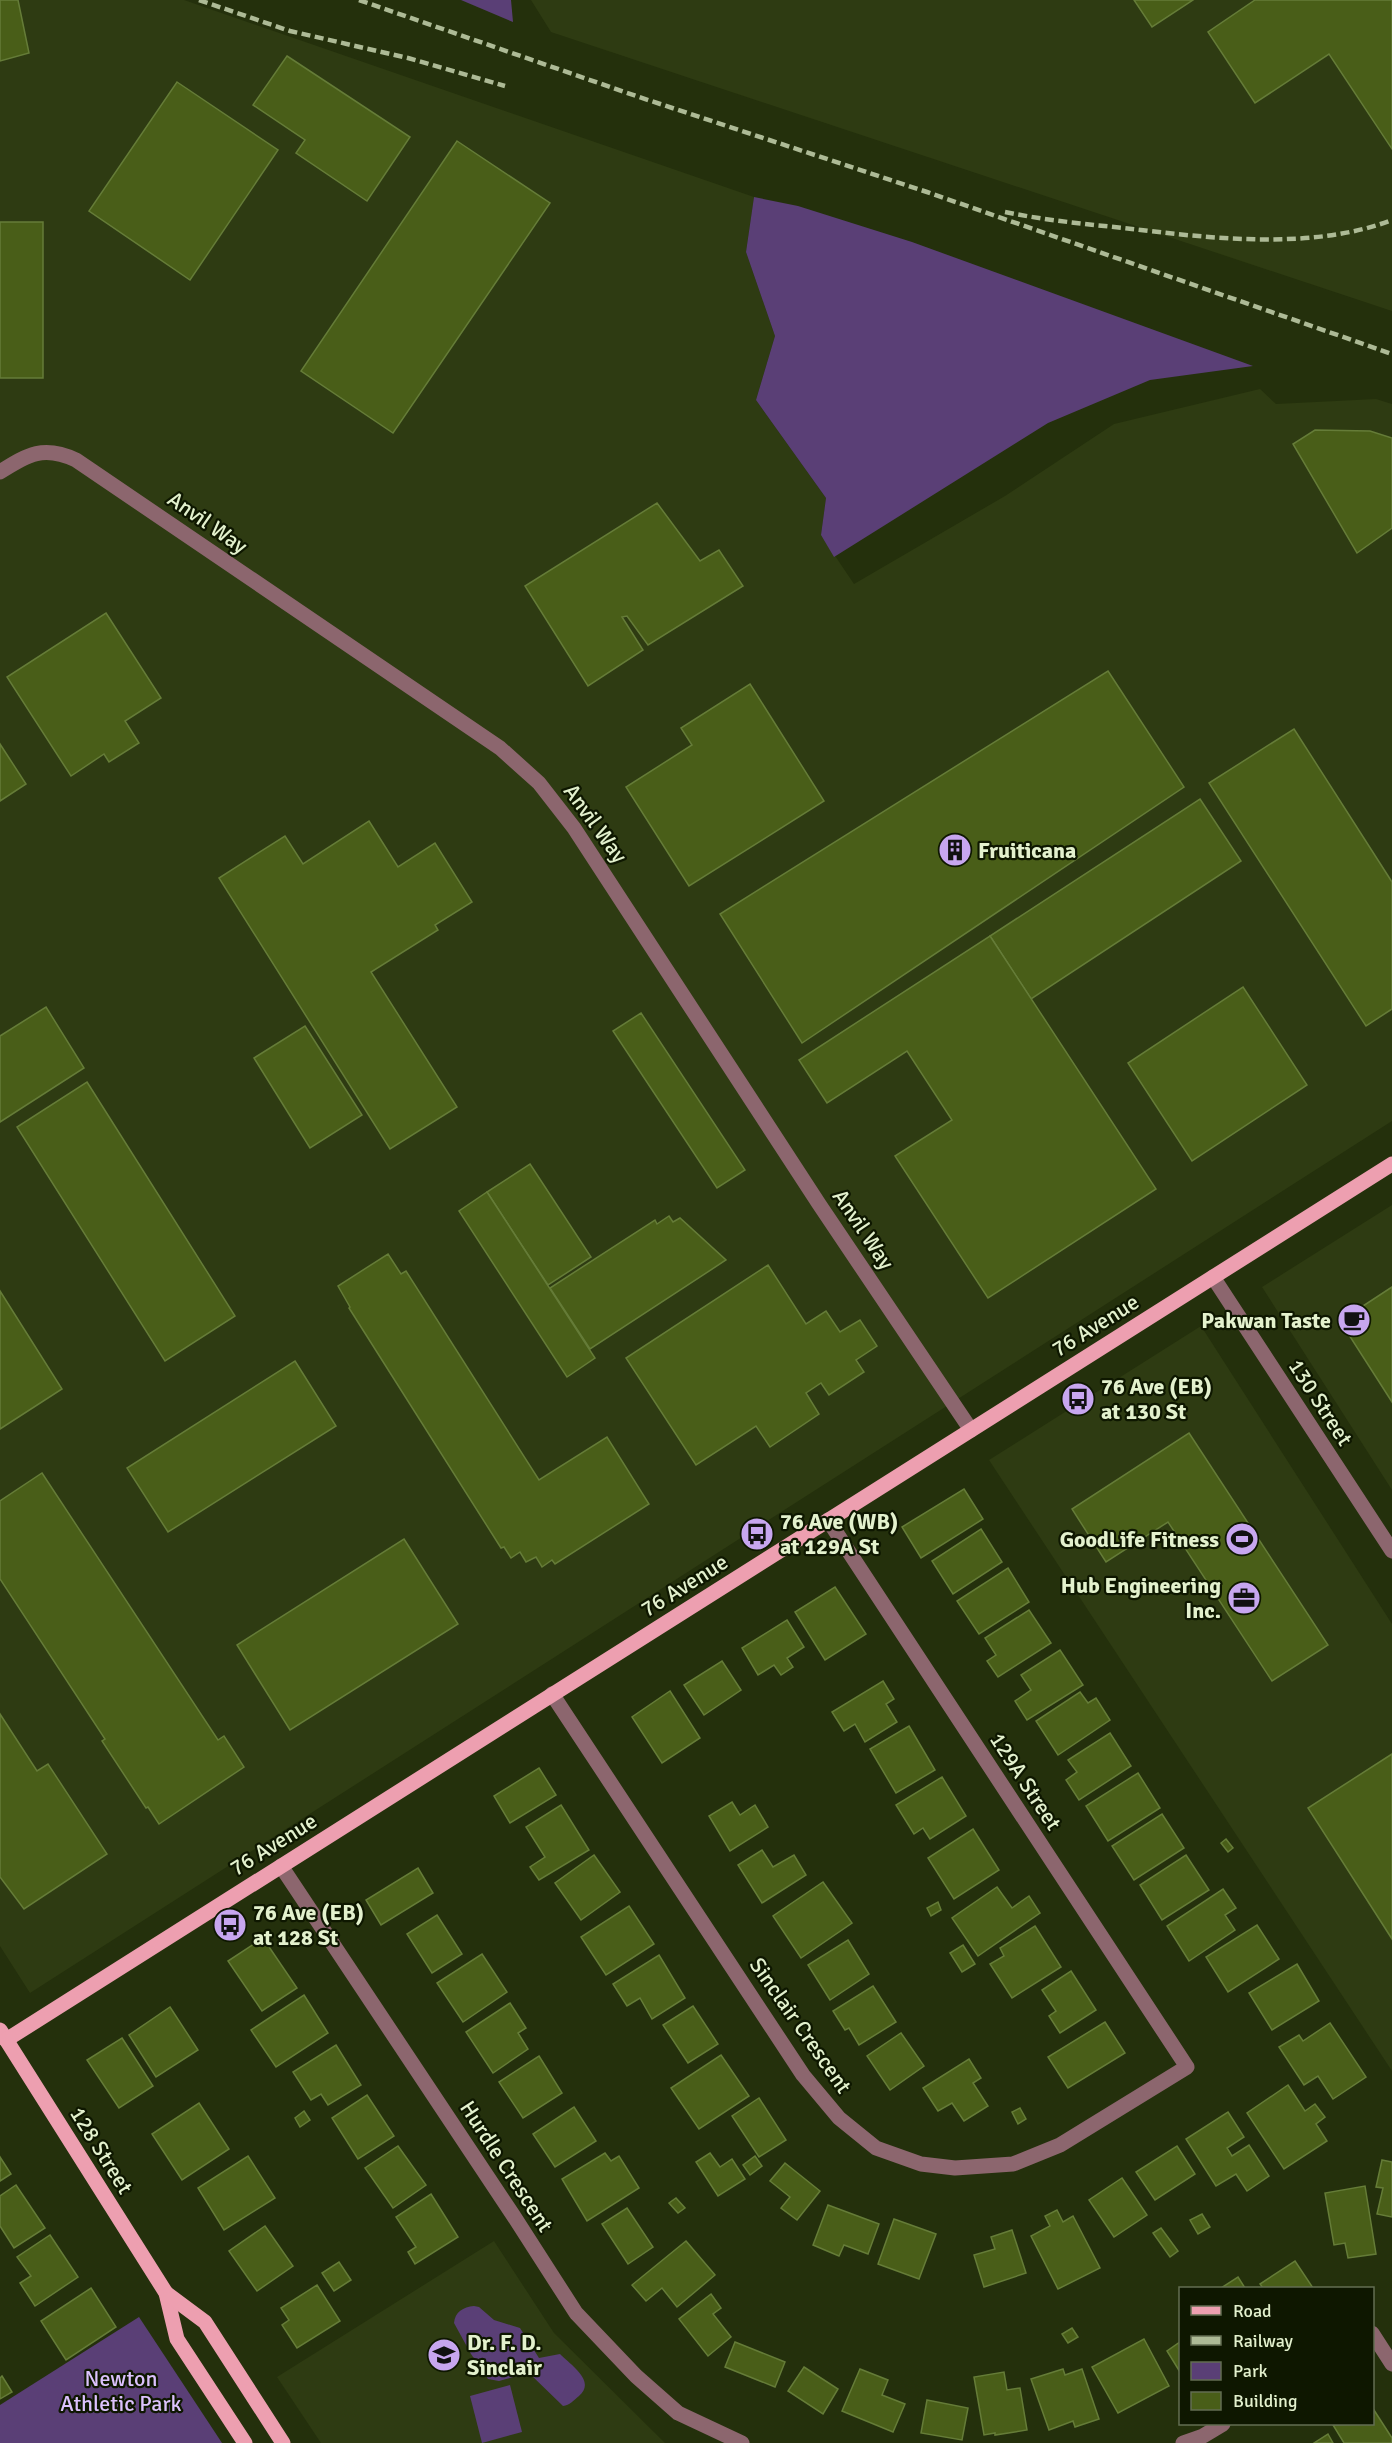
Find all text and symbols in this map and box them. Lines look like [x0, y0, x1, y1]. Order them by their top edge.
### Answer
street label: Anvil Way [163, 485, 253, 560]
street label: Anvil Way [558, 778, 634, 869]
building icon: Fruiticana [937, 832, 973, 868]
place label: Fruiticana [978, 837, 1076, 864]
street label: Anvil Way [827, 1184, 901, 1275]
street label: 76 Avenue [1047, 1288, 1144, 1363]
cafe icon: Pakwan Taste [1336, 1302, 1372, 1338]
place label: Pakwan Taste [1201, 1307, 1331, 1334]
street label: 130 Street [1283, 1354, 1359, 1451]
place label: 76 Ave (EB) at 130 St [1101, 1373, 1212, 1425]
bus stop icon: 76 Ave (EB) at 130 St [1060, 1381, 1096, 1417]
place label: 76 Ave (WB) at 129A St [780, 1508, 898, 1560]
bus stop icon: 76 Ave (WB) at 129A St [739, 1516, 775, 1552]
sports icon: GoodLife Fitness [1224, 1521, 1260, 1557]
place label: GoodLife Fitness [1060, 1526, 1219, 1553]
street label: 76 Avenue [636, 1548, 733, 1623]
place label: Hub Engineering Inc. [1061, 1572, 1221, 1624]
office icon: Hub Engineering Inc. [1226, 1580, 1262, 1616]
street label: 129A Street [984, 1727, 1067, 1836]
street label: 76 Avenue [225, 1807, 322, 1882]
place label: 76 Ave (EB) at 128 St [253, 1899, 364, 1951]
bus stop icon: 76 Ave (EB) at 128 St [212, 1907, 248, 1943]
street label: Sinclair Crescent [744, 1952, 858, 2099]
street label: Hurdle Crescent [454, 2096, 559, 2237]
street label: 128 Street [64, 2102, 139, 2199]
legend [1179, 2287, 1374, 2425]
text: Road [1233, 2300, 1272, 2322]
place label: Dr. F. D. Sinclair [467, 2329, 542, 2381]
text: Railway [1233, 2330, 1294, 2352]
school or university icon: Dr. F. D. Sinclair [426, 2337, 462, 2373]
text: Park [1233, 2360, 1268, 2382]
park label: Newton Athletic Park [60, 2365, 182, 2417]
text: Building [1233, 2390, 1297, 2412]

